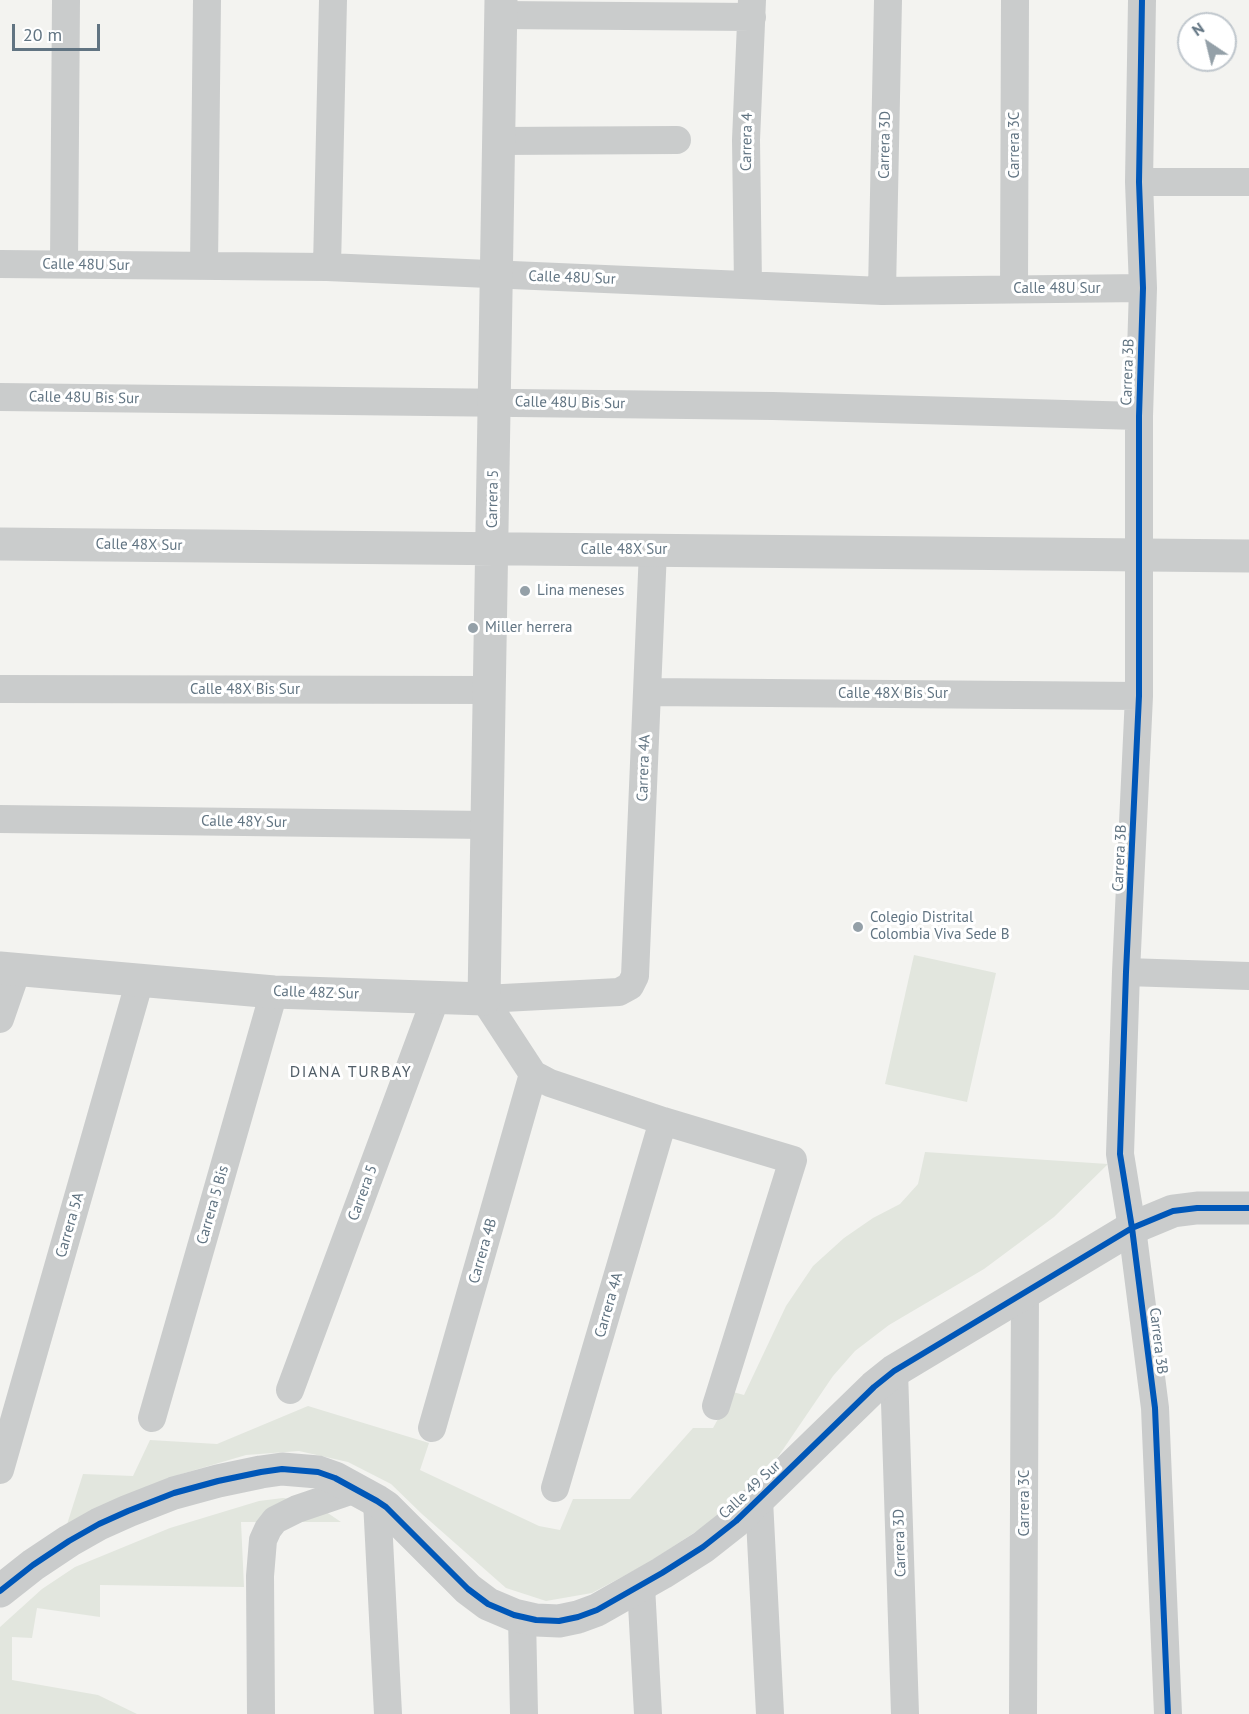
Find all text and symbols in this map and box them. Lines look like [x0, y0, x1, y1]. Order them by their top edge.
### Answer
scale bar [15, 12, 104, 50]
north arrow [1177, 12, 1237, 72]
text: N [1188, 18, 1208, 40]
text: 20 m [23, 23, 62, 46]
street label: Carrera 3D [875, 111, 895, 179]
street label: Carrera 3C [1006, 112, 1024, 178]
street label: Carrera 4 [737, 113, 757, 171]
street label: Calle 48U Sur [42, 255, 130, 275]
street label: Calle 48U Sur [528, 267, 616, 289]
street label: Calle 48U Sur [1013, 280, 1101, 298]
street label: Carrera 3B [1118, 338, 1138, 406]
street label: Calle 48U Bis Sur [29, 388, 139, 408]
street label: Calle 48U Bis Sur [515, 393, 625, 413]
street label: Carrera 5 [483, 470, 503, 528]
street label: Calle 48X Sur [95, 535, 183, 555]
street label: Calle 48X Sur [581, 541, 667, 559]
place label: Lina meneses [537, 582, 624, 600]
marker: Lina meneses [518, 584, 532, 598]
place label: Miller herrera [485, 619, 573, 637]
marker: Miller herrera [466, 621, 480, 635]
street label: Calle 48X Bis Sur [190, 681, 300, 699]
street label: Calle 48X Bis Sur [838, 685, 948, 703]
street label: Carrera 4A [634, 734, 654, 802]
street label: Calle 48Y Sur [201, 812, 287, 832]
street label: Carrera 3B [1109, 824, 1131, 892]
place label: Colegio Distrital Colombia Viva Sede B [870, 909, 1009, 944]
marker: Colegio Distrital Colombia Viva Sede B [851, 920, 865, 934]
street label: Calle 48Z Sur [273, 983, 359, 1003]
district label: DIANA TURBAY [290, 1062, 412, 1082]
street label: Carrera 5 Bis [193, 1163, 233, 1247]
street label: Carrera 5 [345, 1163, 381, 1223]
street label: Carrera 5A [52, 1190, 88, 1260]
street label: Carrera 4B [465, 1216, 501, 1286]
street label: Carrera 4A [591, 1270, 627, 1340]
street label: Carrera 3B [1145, 1307, 1171, 1375]
street label: Calle 49 Sur [715, 1457, 785, 1523]
street label: Carrera 3C [1016, 1470, 1034, 1536]
street label: Carrera 3D [890, 1509, 910, 1577]

